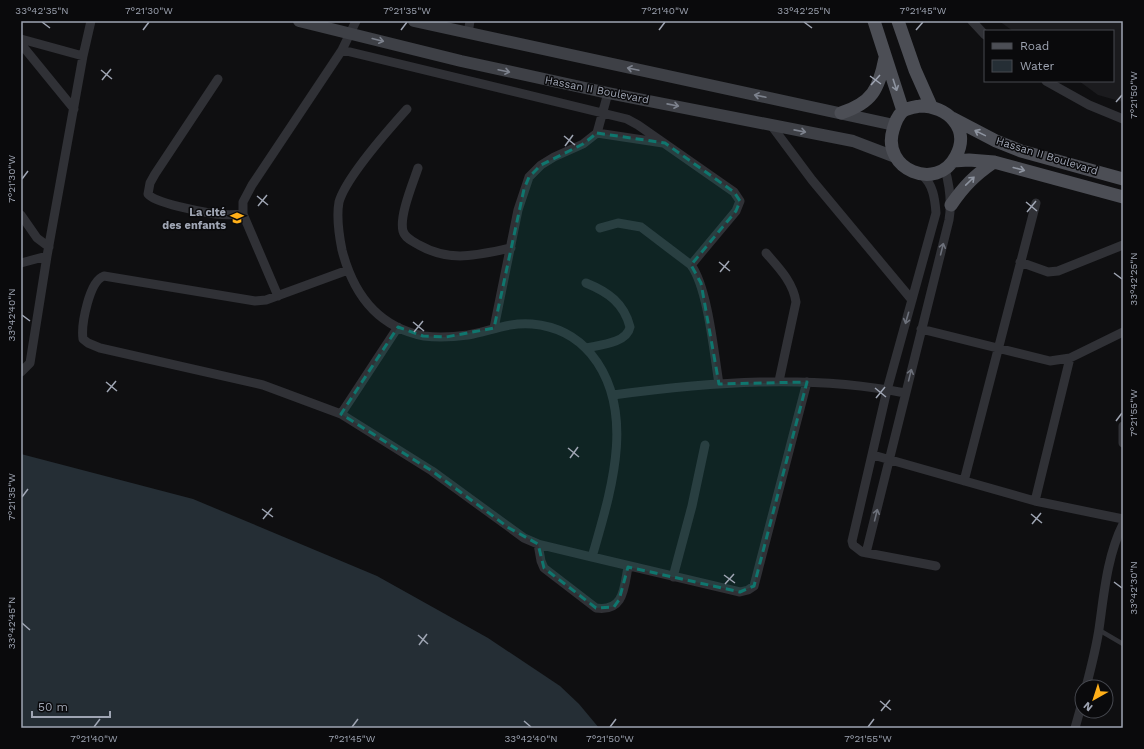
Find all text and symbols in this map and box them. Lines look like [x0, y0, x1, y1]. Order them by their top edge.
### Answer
text: 33°42'35"N [15, 5, 69, 16]
text: 7°21'30"W [125, 5, 173, 16]
text: 7°21'35"W [383, 5, 431, 16]
text: 7°21'40"W [641, 5, 689, 16]
text: 33°42'25"N [777, 5, 831, 16]
text: 7°21'45"W [900, 5, 947, 16]
legend [984, 30, 1114, 82]
one-way arrow [371, 37, 384, 45]
text: Road [1020, 39, 1049, 53]
text: Water [1020, 59, 1055, 73]
one-way arrow [627, 64, 640, 72]
one-way arrow [498, 67, 511, 75]
text: 7°21'50"W [1128, 71, 1139, 119]
street label: Hassan II Boulevard [544, 74, 650, 106]
one-way arrow [892, 78, 899, 91]
one-way arrow [754, 91, 767, 99]
one-way arrow [666, 101, 679, 109]
one-way arrow [793, 127, 806, 135]
one-way arrow [974, 129, 986, 136]
street label: Hassan II Boulevard [994, 134, 1100, 178]
text: 7°21'30"W [6, 155, 17, 203]
one-way arrow [1013, 166, 1026, 173]
one-way arrow [965, 176, 975, 186]
place label: La cité des enfants [162, 206, 226, 232]
school or university icon: La cité des enfants [229, 210, 245, 226]
one-way arrow [939, 243, 946, 256]
text: 33°42'25"N [1128, 252, 1139, 306]
text: 33°42'40"N [6, 288, 17, 342]
one-way arrow [903, 312, 910, 325]
one-way arrow [906, 369, 914, 382]
text: 7°21'55"W [1128, 389, 1139, 437]
text: 7°21'35"W [6, 473, 17, 521]
one-way arrow [873, 509, 880, 522]
text: 33°42'30"N [1128, 561, 1139, 615]
text: 33°42'45"N [6, 597, 17, 649]
north arrow [1074, 679, 1114, 719]
scale bar [32, 693, 110, 719]
text: N [1081, 699, 1095, 714]
text: 50 m [38, 700, 68, 714]
text: 7°21'40"W [70, 733, 118, 744]
text: 7°21'45"W [329, 733, 376, 744]
text: 33°42'40"N [504, 733, 558, 744]
text: 7°21'50"W [586, 733, 634, 744]
text: 7°21'55"W [844, 733, 892, 744]

